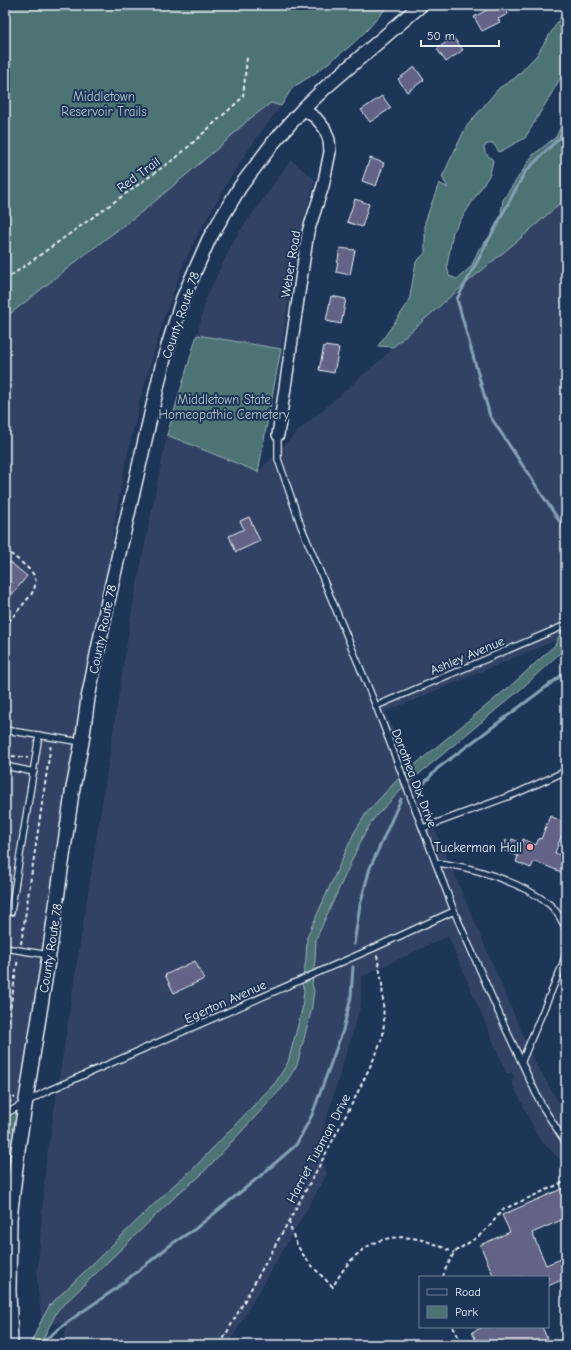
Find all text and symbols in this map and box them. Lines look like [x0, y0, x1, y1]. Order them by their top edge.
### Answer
scale bar [421, 22, 499, 48]
text: 50 m [427, 29, 455, 43]
park label: Middletown Reservoir Trails [61, 89, 147, 119]
street label: Red Trail [114, 154, 163, 195]
street label: Weber Road [278, 229, 303, 299]
street label: County Route 78 [159, 270, 202, 360]
park label: Middletown State Homeopathic Cemetery [159, 392, 290, 422]
street label: County Route 78 [86, 583, 119, 675]
street label: Ashley Avenue [428, 633, 507, 678]
street label: Dorothea Dix Drive [389, 727, 440, 830]
place label: Tuckerman Hall [434, 840, 522, 855]
marker: Tuckerman Hall [525, 842, 535, 852]
street label: County Route 78 [36, 902, 65, 994]
street label: Egerton Avenue [182, 977, 269, 1026]
street label: Harriet Tubman Drive [283, 1091, 354, 1205]
legend [419, 1276, 549, 1328]
text: Road [455, 1285, 481, 1299]
text: Park [455, 1305, 478, 1319]

